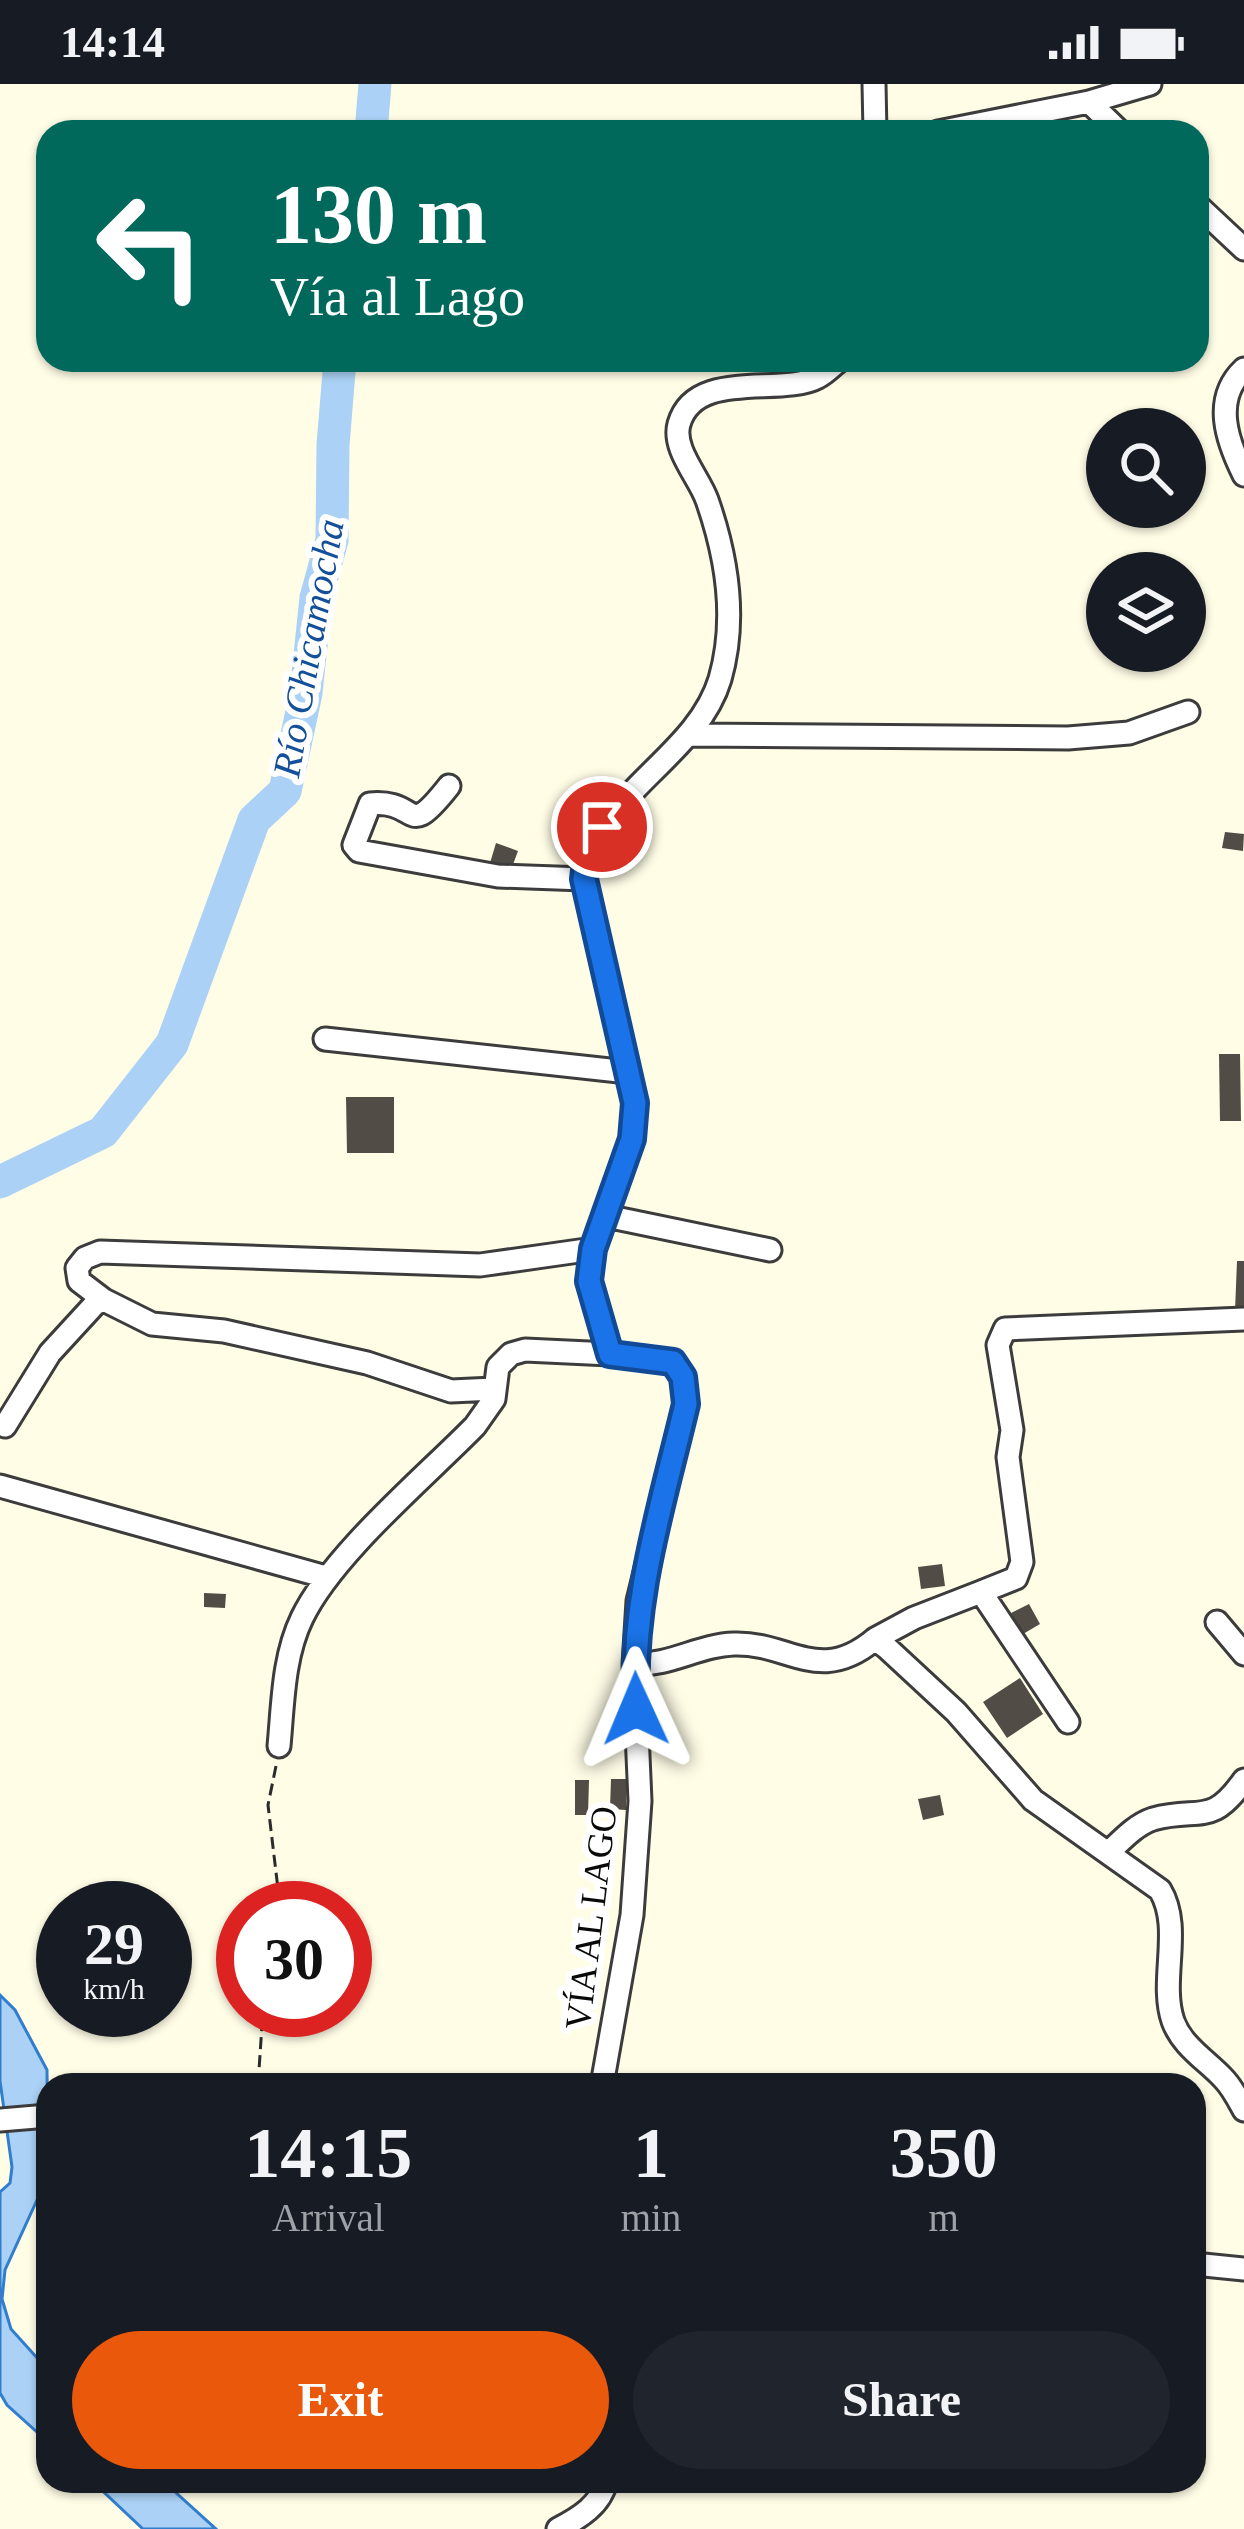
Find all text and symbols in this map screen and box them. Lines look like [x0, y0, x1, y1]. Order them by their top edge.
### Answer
text: 14:14 [60, 17, 165, 67]
icon: left [72, 168, 228, 324]
text: 130 m [270, 168, 487, 261]
text: Vía al Lago [270, 267, 525, 327]
map controls [1086, 408, 1206, 672]
button: search [1086, 408, 1206, 528]
water label: Río Chicamocha [264, 516, 352, 781]
button: layers [1086, 552, 1206, 672]
pin [551, 776, 653, 878]
icon: arrive [569, 794, 635, 860]
position arrow [573, 1646, 699, 1772]
street label: VÍA AL LAGO [557, 1804, 625, 2032]
speed limit sign: 30 [216, 1881, 372, 2037]
text: 29 [84, 1911, 144, 1977]
text: km/h [83, 1972, 145, 2005]
text: 14:15 [244, 2113, 412, 2193]
text: 1 [633, 2113, 669, 2193]
text: 350 [890, 2113, 998, 2193]
text: Arrival [272, 2196, 385, 2239]
text: min [621, 2196, 681, 2239]
text: m [928, 2196, 959, 2239]
button: Exit [72, 2331, 609, 2469]
button: Share [633, 2331, 1170, 2469]

